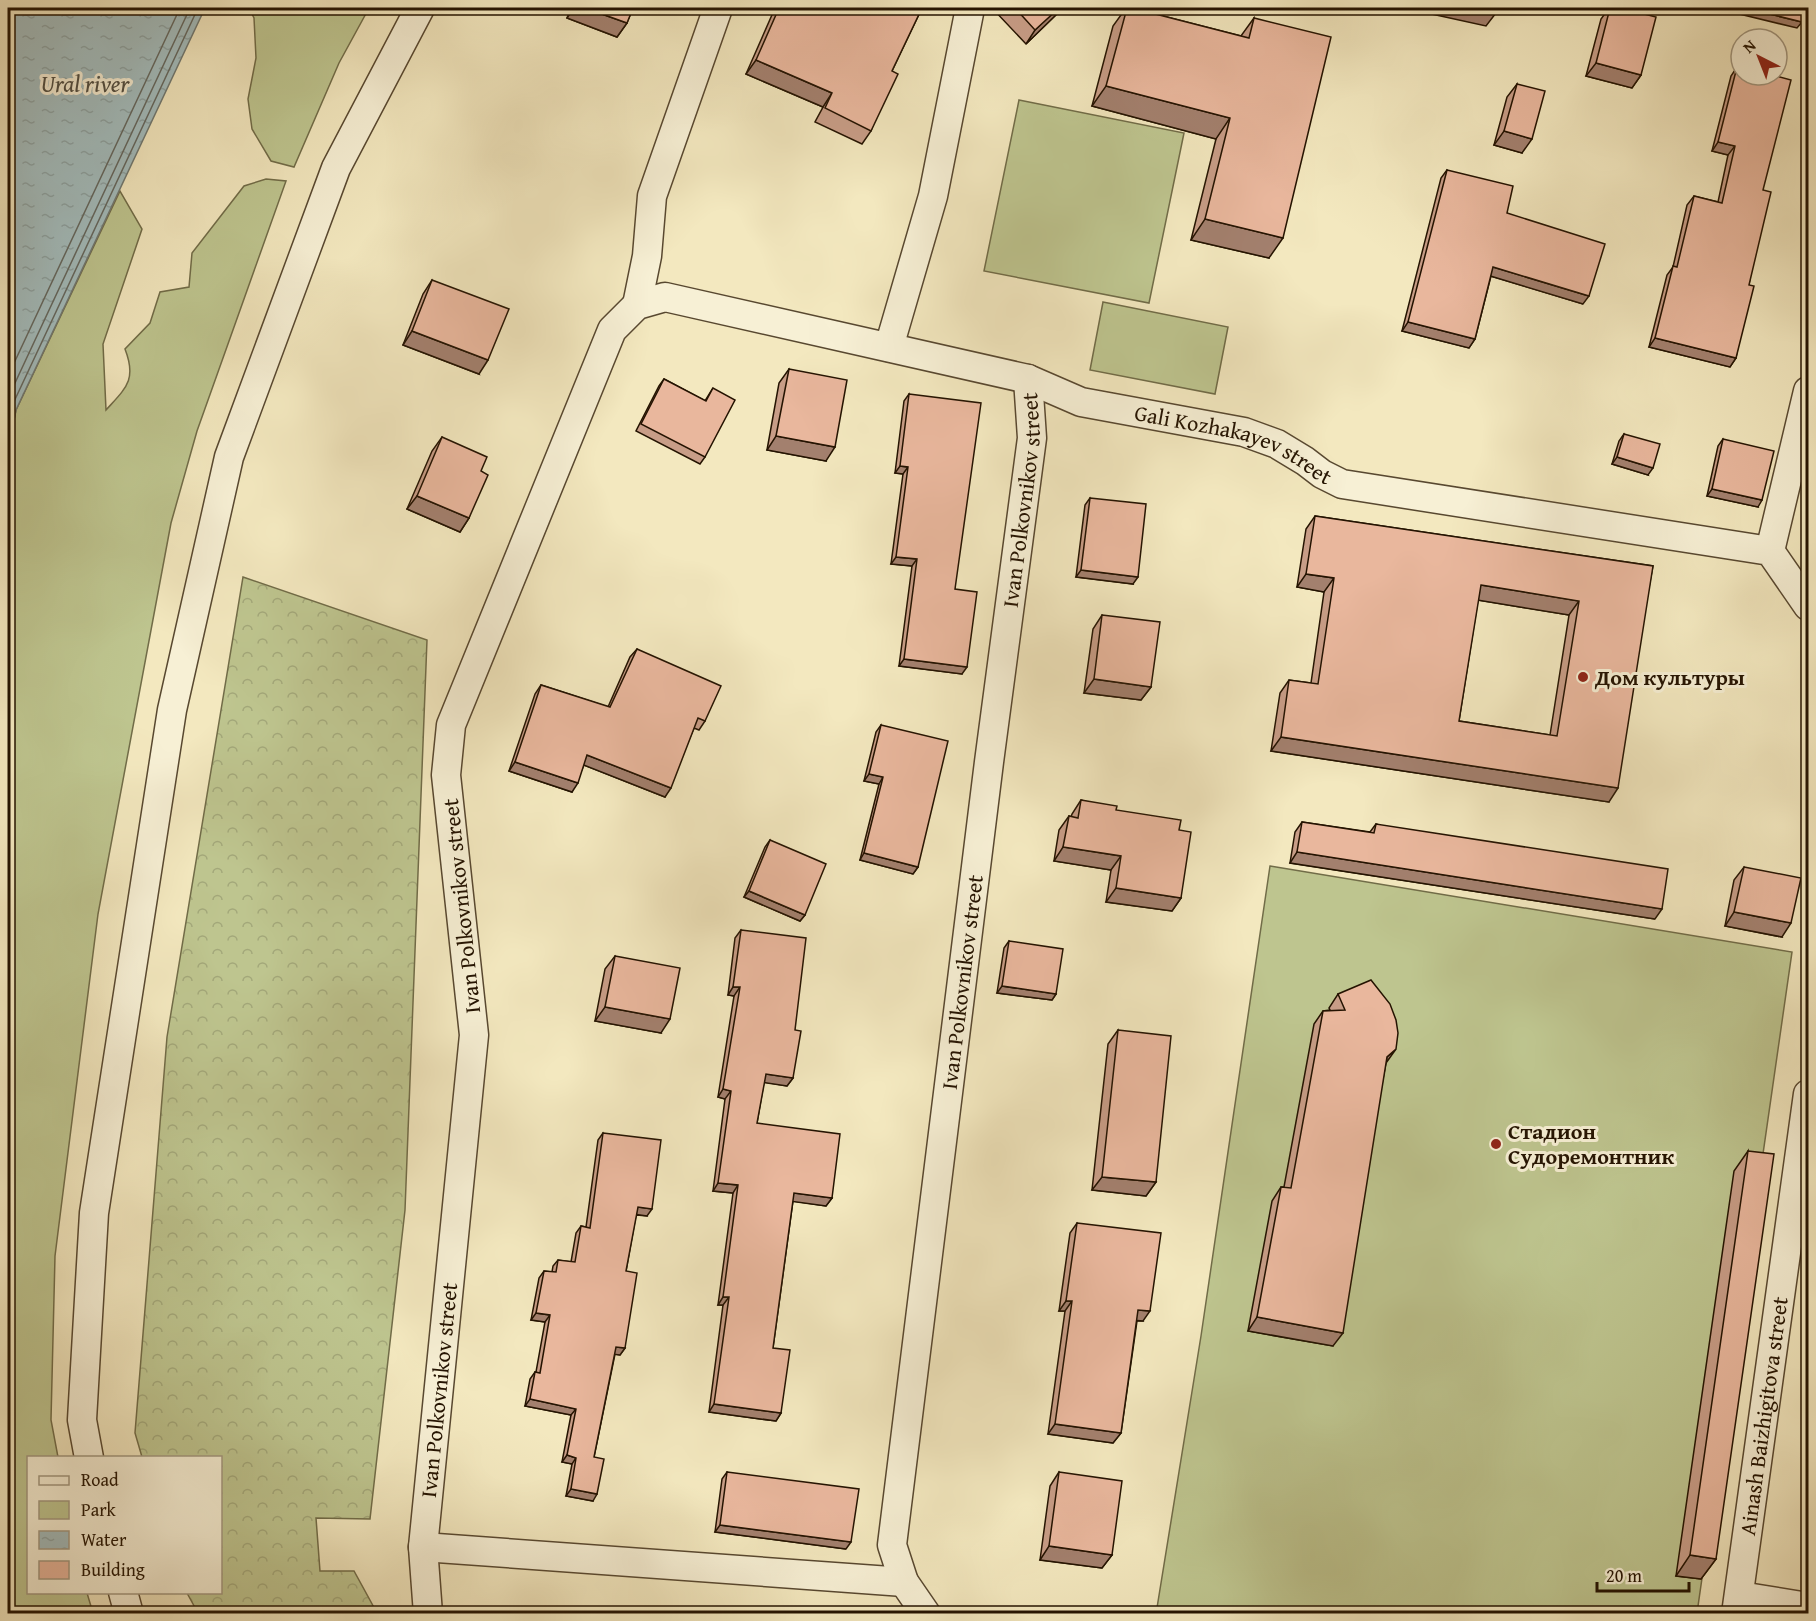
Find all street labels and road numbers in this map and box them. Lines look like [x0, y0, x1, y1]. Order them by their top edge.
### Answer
street label: Ivan Polkovnikov street [994, 391, 1048, 609]
street label: Gali Kozhakayev street [1132, 396, 1338, 493]
street label: Ivan Polkovnikov street [434, 797, 488, 1015]
street label: Ivan Polkovnikov street [933, 873, 991, 1091]
street label: Ivan Polkovnikov street [412, 1281, 465, 1499]
street label: Ainash Baizhigitova street [1731, 1294, 1796, 1537]

